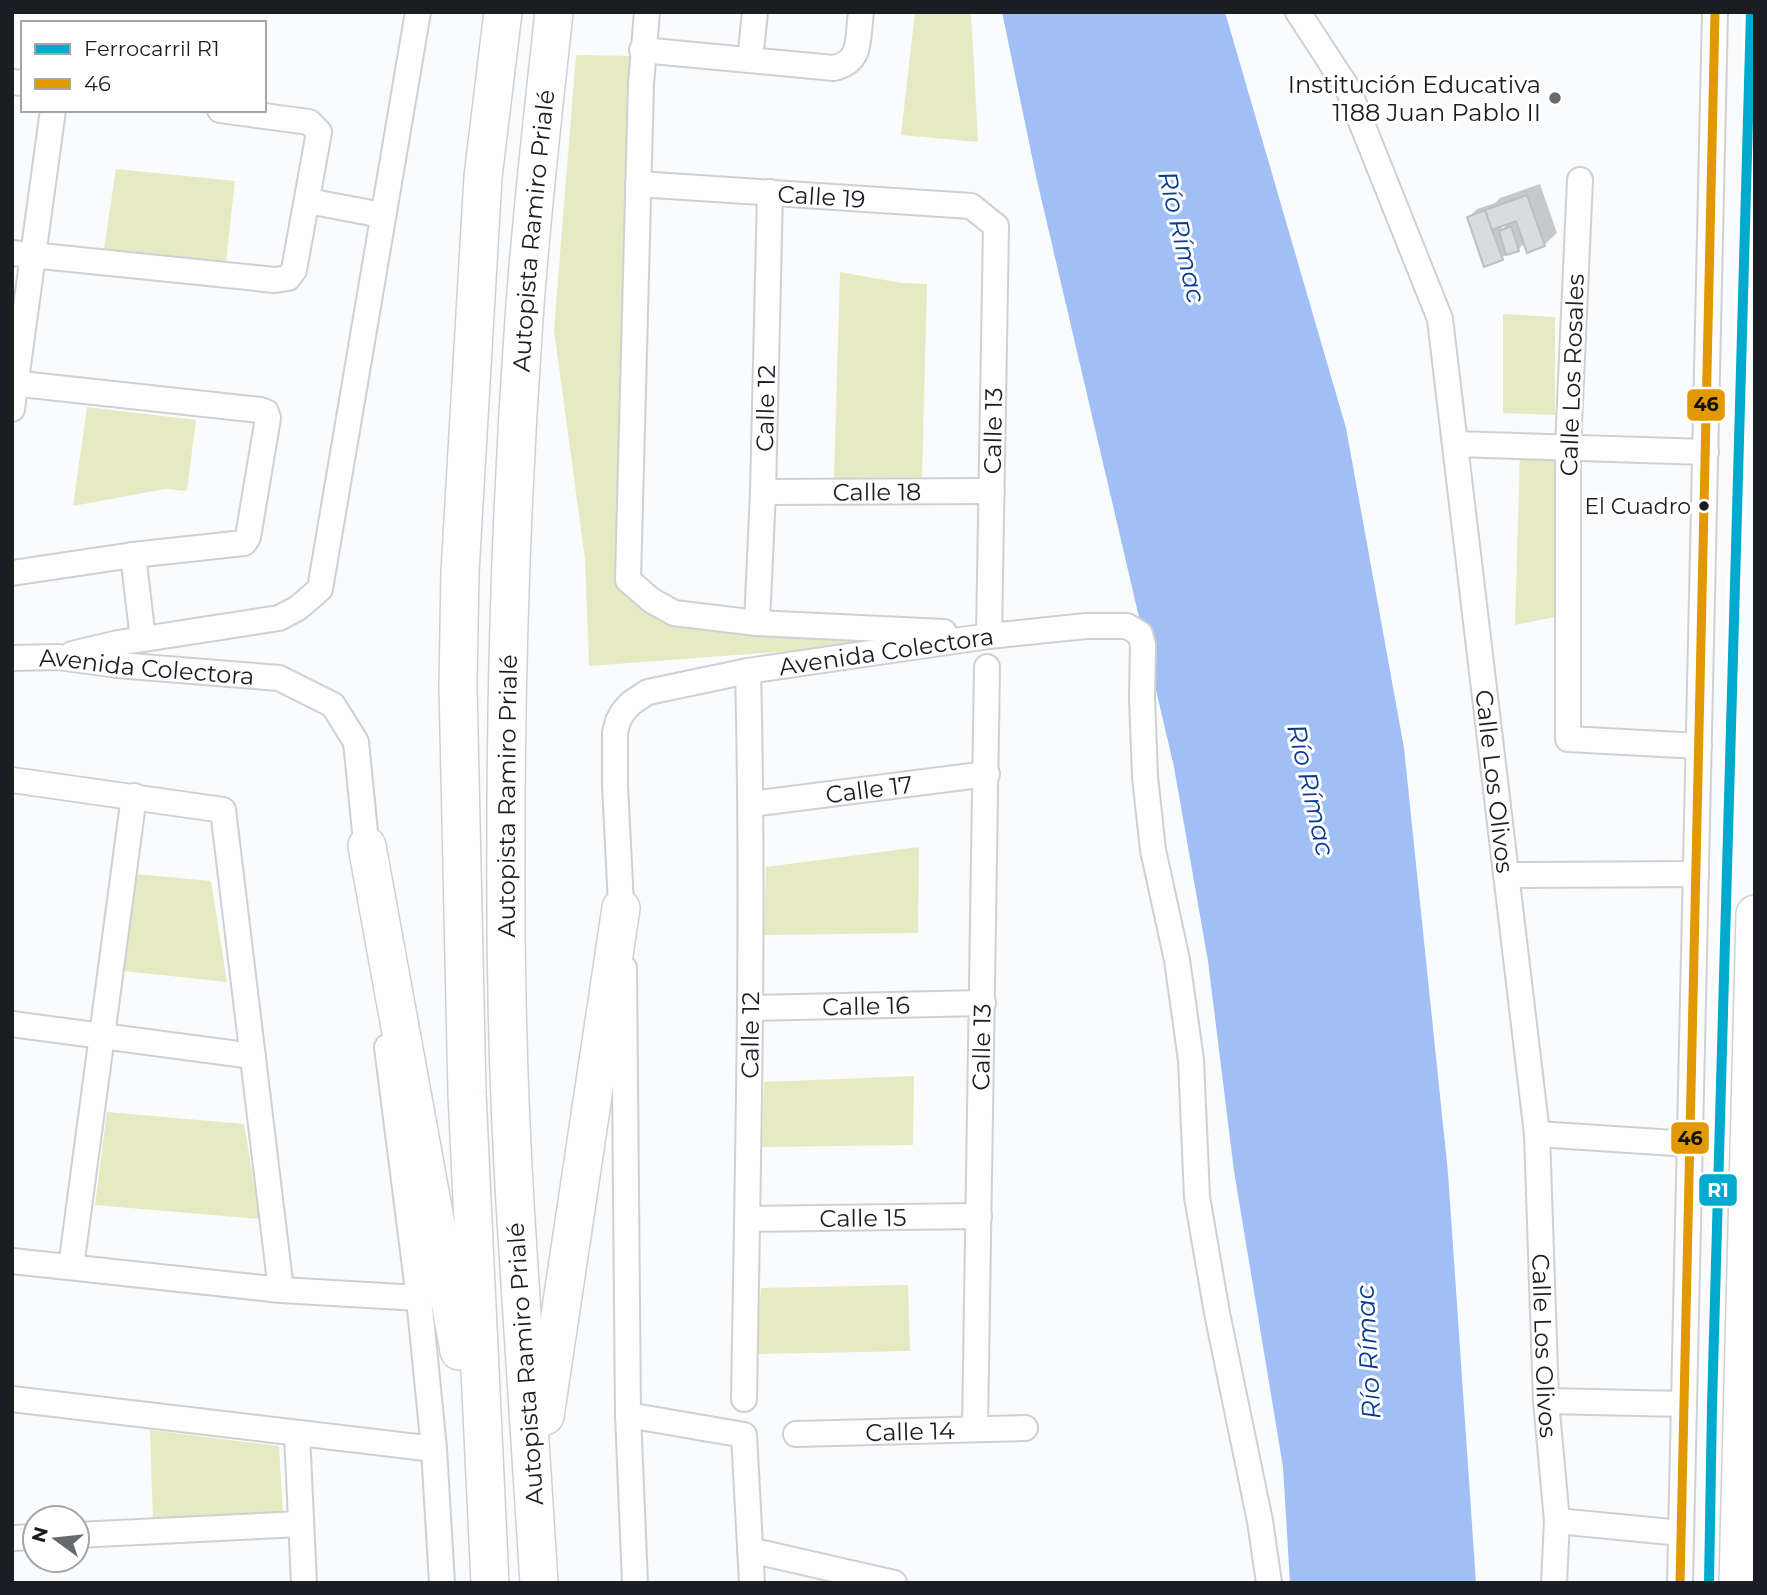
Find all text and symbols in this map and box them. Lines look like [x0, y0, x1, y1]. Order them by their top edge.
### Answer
legend [21, 21, 266, 112]
text: Ferrocarril R1 [84, 36, 219, 61]
place label: Institución Educativa 1188 Juan Pablo II [1288, 70, 1541, 127]
text: 46 [84, 71, 111, 96]
street label: Autopista Ramiro Prialé [506, 88, 560, 373]
marker: Institución Educativa 1188 Juan Pablo II [1547, 90, 1563, 106]
water label: Río Rímac [1151, 168, 1213, 306]
street label: Calle 19 [777, 179, 866, 214]
street label: Calle Los Rosales [1554, 273, 1590, 477]
street label: Calle 12 [749, 364, 780, 452]
street label: Calle 13 [978, 387, 1008, 475]
line badge: 46 [1686, 388, 1726, 422]
text: 46 [1693, 393, 1719, 416]
street label: Calle 18 [833, 477, 921, 506]
place label: El Cuadro [1584, 493, 1691, 520]
marker: El Cuadro [1697, 499, 1711, 513]
street label: Avenida Colectora [777, 621, 995, 681]
street label: Avenida Colectora [38, 642, 255, 690]
street label: Autopista Ramiro Prialé [491, 654, 523, 938]
street label: Calle Los Olivos [1470, 688, 1520, 874]
water label: Río Rímac [1280, 721, 1342, 859]
street label: Calle 17 [824, 769, 914, 809]
street label: Calle 16 [822, 990, 910, 1021]
street label: Calle 12 [735, 991, 765, 1079]
street label: Calle 13 [966, 1003, 996, 1091]
line badge: 46 [1670, 1121, 1710, 1155]
text: 46 [1677, 1127, 1703, 1150]
line badge: R1 [1698, 1173, 1738, 1207]
text: R1 [1707, 1179, 1729, 1202]
street label: Calle 15 [819, 1202, 907, 1233]
street label: Autopista Ramiro Prialé [501, 1222, 549, 1506]
street label: Calle Los Olivos [1527, 1253, 1564, 1439]
water label: Río Rímac [1348, 1284, 1387, 1420]
street label: Calle 14 [865, 1415, 955, 1447]
north arrow [21, 1504, 91, 1574]
text: N [27, 1524, 53, 1545]

